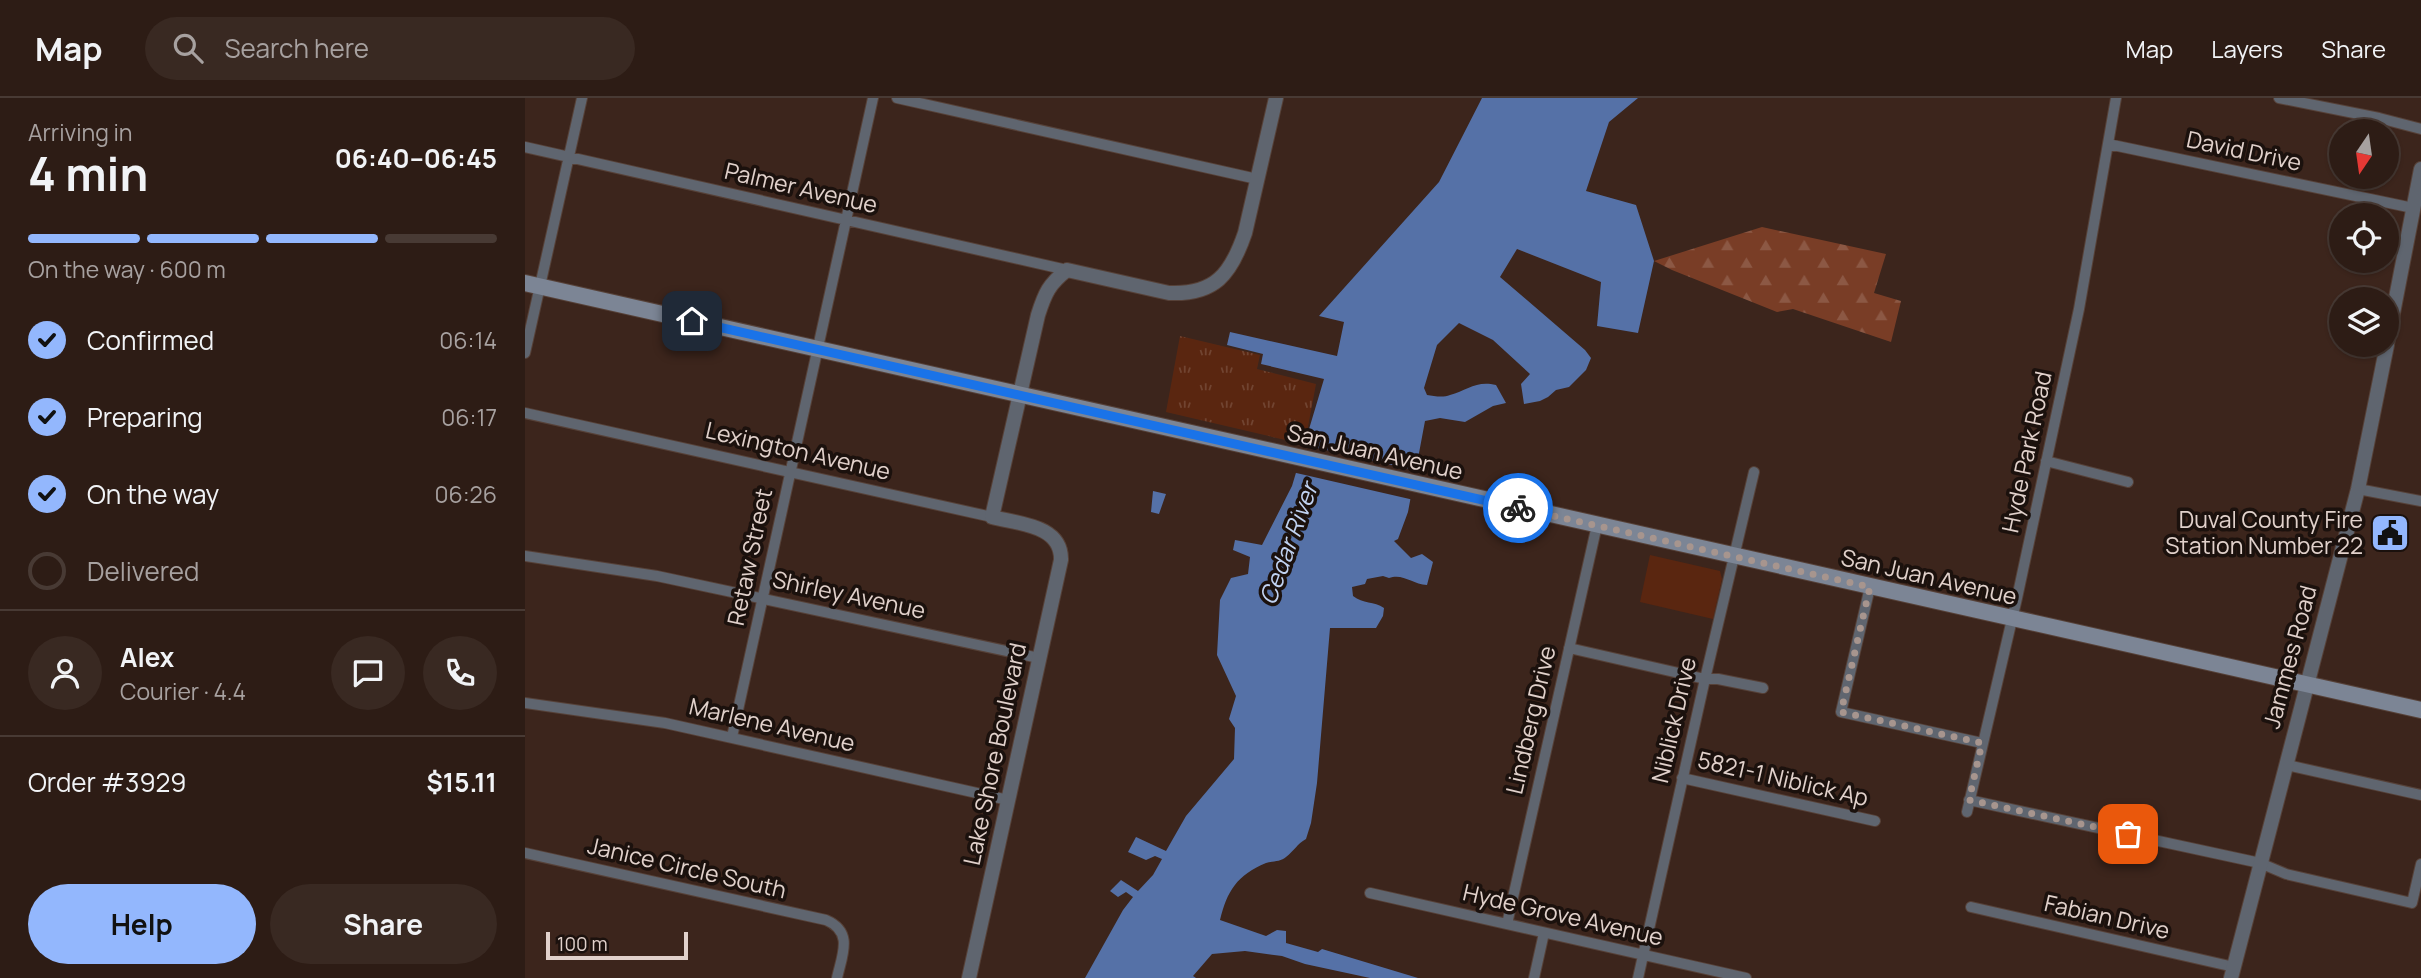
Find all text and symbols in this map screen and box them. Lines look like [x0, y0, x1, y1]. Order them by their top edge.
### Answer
search box [145, 17, 635, 80]
text: Map [35, 26, 103, 71]
icon: search [169, 29, 207, 67]
text: Search here [225, 30, 369, 66]
text: Map [2126, 32, 2173, 65]
text: Layers [2211, 32, 2283, 65]
text: Share [2321, 32, 2386, 65]
text: Arriving in [28, 116, 133, 148]
north arrow [2329, 119, 2399, 189]
map controls [2329, 119, 2399, 357]
street label: David Drive [2184, 122, 2305, 178]
text: 06:40–06:45 [335, 140, 497, 176]
text: 4 min [28, 142, 148, 205]
street label: Palmer Avenue [722, 154, 881, 220]
button: locate [2329, 203, 2399, 273]
text: On the way · 600 m [28, 253, 226, 285]
button: layers [2329, 287, 2399, 357]
pin [662, 291, 722, 351]
icon: home [673, 302, 711, 340]
icon: check [28, 321, 66, 359]
text: Confirmed [87, 322, 214, 358]
text: 06:14 [439, 324, 497, 356]
street label: Hyde Park Road [1993, 368, 2059, 535]
icon: check [28, 398, 66, 436]
text: Preparing [87, 399, 203, 435]
text: 06:17 [441, 401, 497, 433]
street label: Lexington Avenue [703, 413, 894, 487]
street label: San Juan Avenue [1284, 415, 1466, 487]
courier [1483, 473, 1553, 543]
icon: check [28, 475, 66, 513]
water label: Cedar River [1250, 475, 1326, 609]
text: On the way [87, 476, 219, 512]
text: 06:26 [434, 478, 497, 510]
street label: Retaw Street [719, 485, 779, 628]
icon: bike [1499, 489, 1537, 527]
place label: Duval County Fire Station Number 22 [2165, 503, 2363, 561]
public building icon: Duval County Fire Station Number 22 [2369, 512, 2411, 554]
street label: San Juan Avenue [1838, 540, 2020, 612]
text: Delivered [87, 553, 199, 589]
street label: Shirley Avenue [770, 562, 929, 626]
street label: Jammes Road [2255, 582, 2324, 732]
button: person [28, 636, 102, 710]
button: chat [331, 636, 405, 710]
button: phone [423, 636, 497, 710]
text: Alex [120, 639, 174, 675]
street label: Lake Shore Boulevard [955, 640, 1033, 868]
street label: Lindberg Drive [1497, 643, 1563, 797]
street label: Niblick Drive [1643, 654, 1703, 786]
text: Courier · 4.4 [120, 675, 246, 707]
street label: Marlene Avenue [686, 689, 858, 759]
street label: 5821-1 Niblick Ap [1695, 743, 1872, 813]
text: Order #3929 [28, 764, 187, 800]
text: $15.11 [427, 764, 497, 800]
pin [2098, 804, 2158, 864]
icon: bag [2109, 815, 2147, 853]
street label: Janice Circle South [585, 829, 790, 905]
street label: Hyde Grove Avenue [1460, 875, 1666, 953]
button: Help [28, 884, 256, 964]
button: Share [270, 884, 497, 964]
street label: Fabian Drive [2041, 886, 2173, 946]
scale bar [546, 929, 688, 961]
text: 100 m [557, 931, 608, 957]

